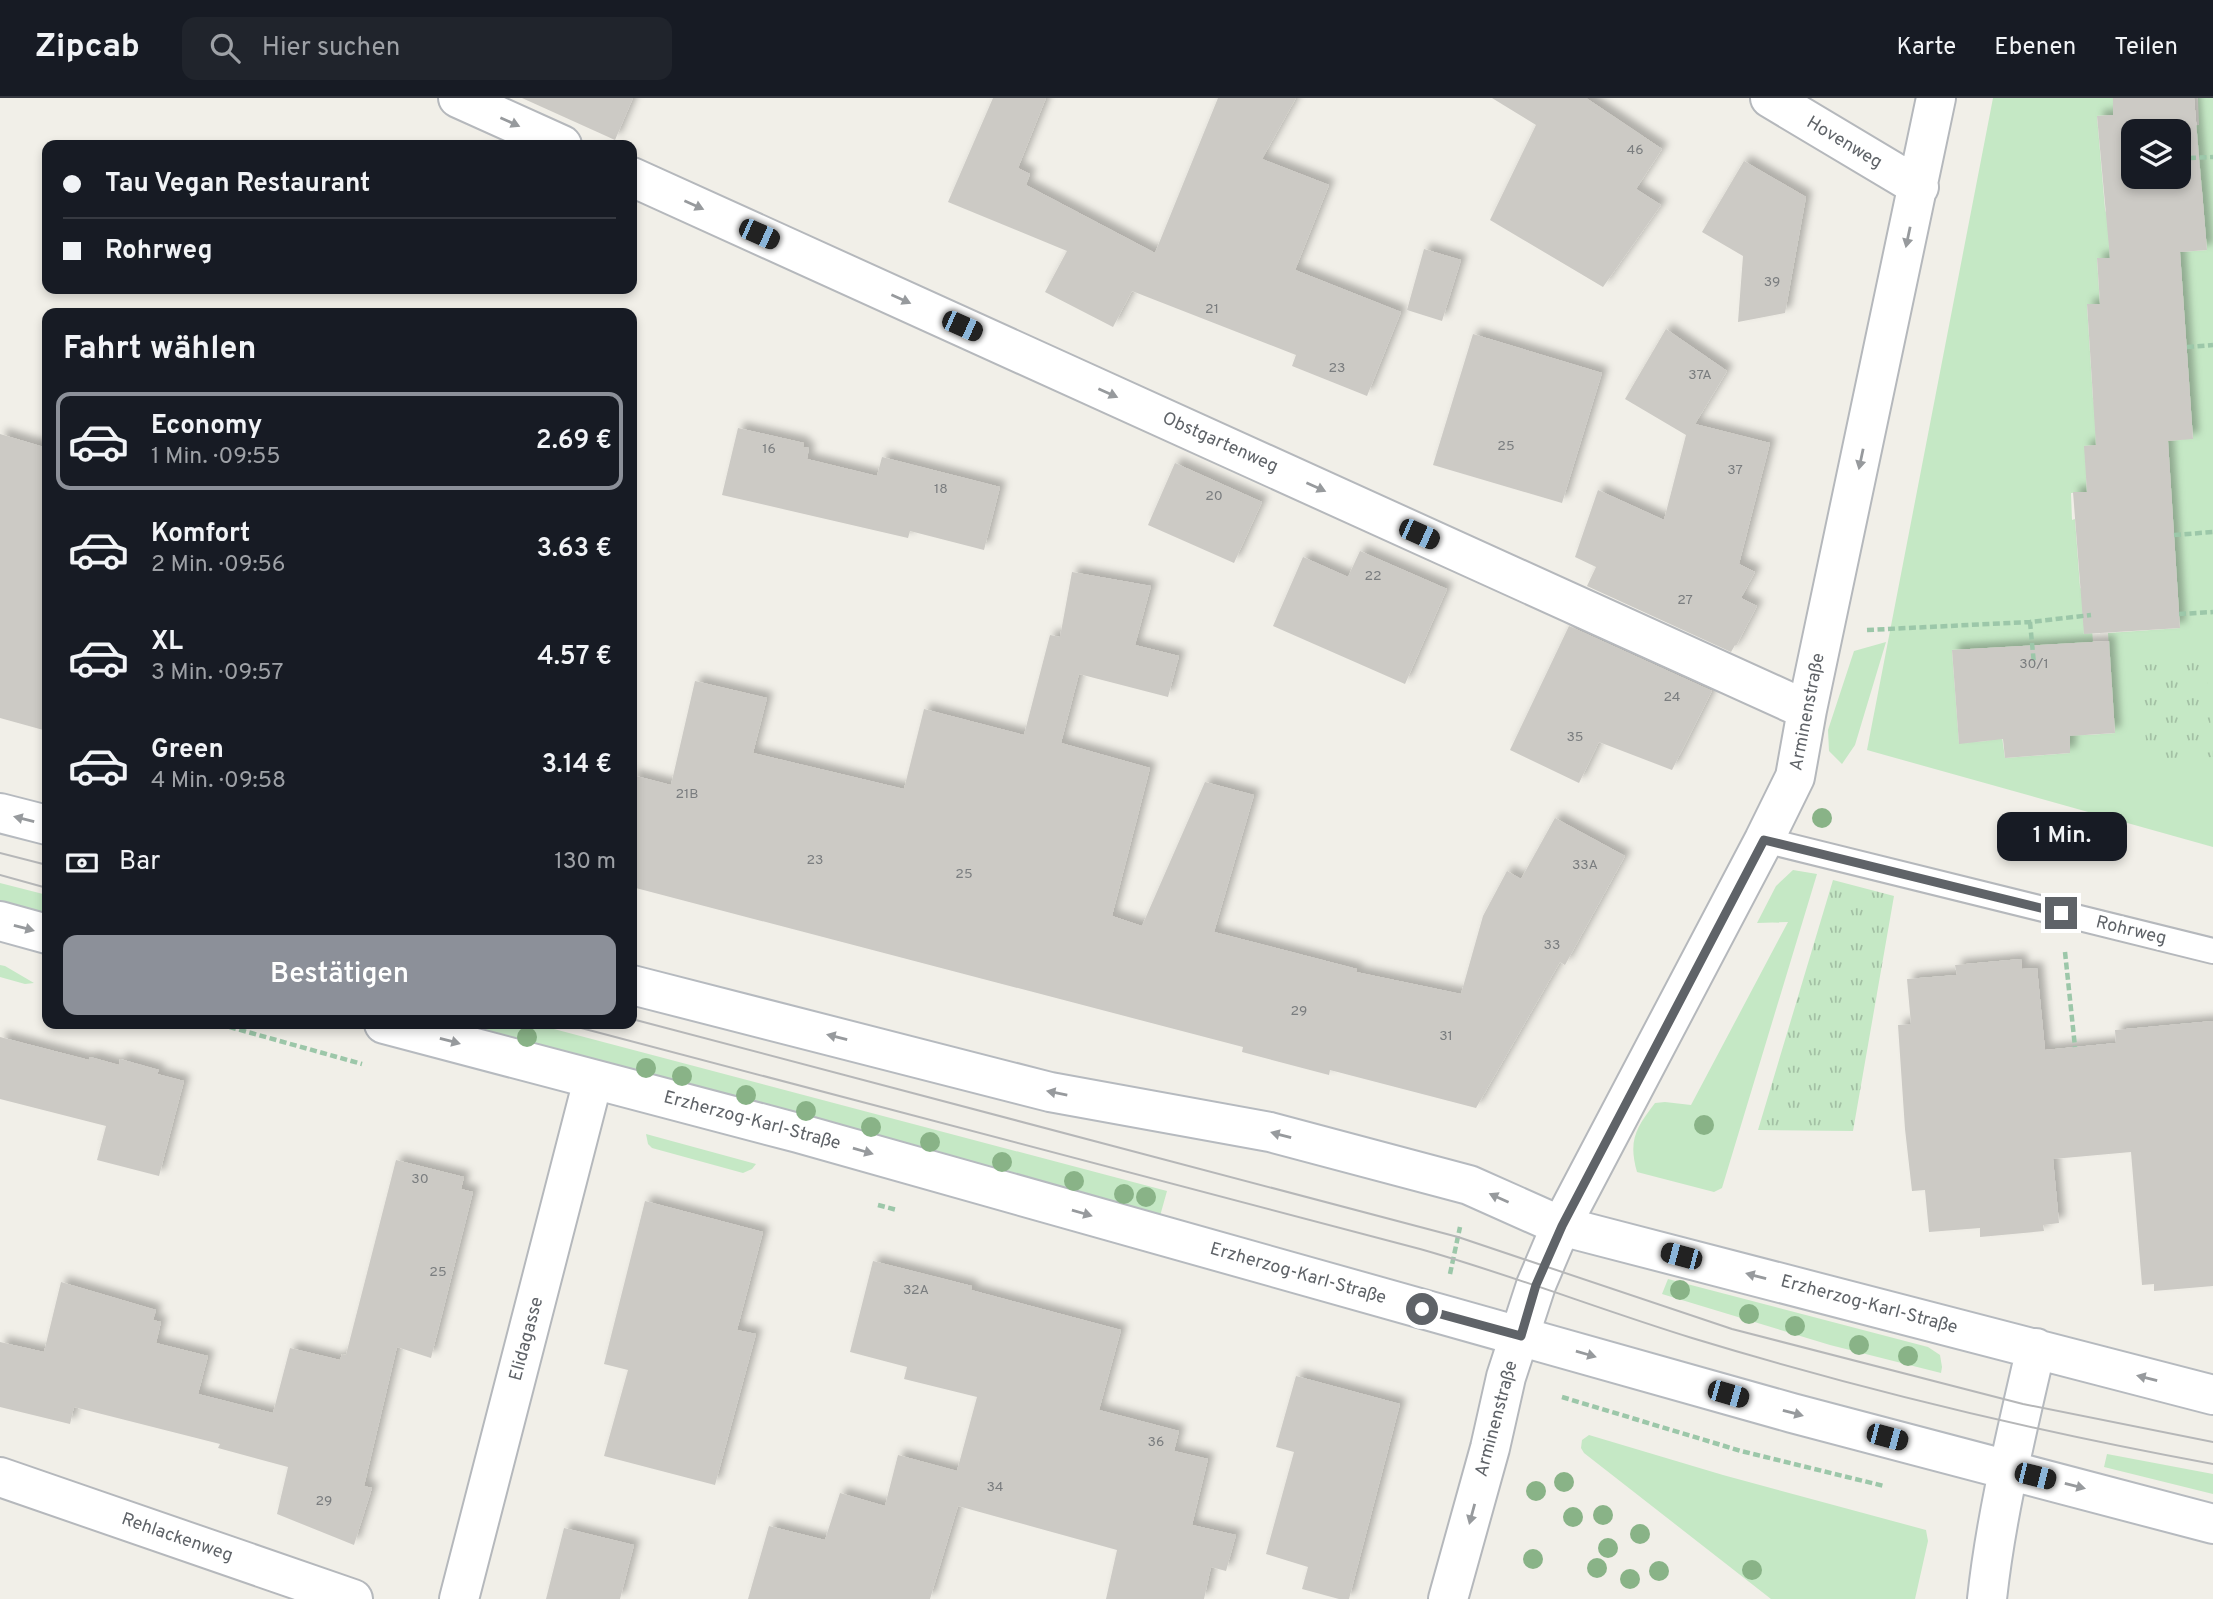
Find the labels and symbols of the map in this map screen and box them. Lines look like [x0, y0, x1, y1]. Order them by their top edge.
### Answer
street label: Hovenweg [1802, 111, 1886, 175]
one-way arrow [500, 116, 520, 128]
house number: 46 [1626, 142, 1644, 159]
one-way arrow [684, 199, 704, 211]
car [736, 216, 783, 252]
one-way arrow [1903, 226, 1914, 248]
house number: 39 [1764, 274, 1780, 291]
one-way arrow [891, 293, 911, 305]
house number: 21 [1205, 301, 1219, 318]
car [939, 308, 986, 344]
house number: 23 [1329, 360, 1346, 377]
house number: 37A [1688, 367, 1712, 384]
one-way arrow [1098, 387, 1118, 399]
street label: Obstgartenweg [1158, 407, 1282, 479]
house number: 25 [1497, 438, 1515, 455]
house number: 16 [762, 441, 776, 458]
one-way arrow [1855, 448, 1866, 470]
house number: 37 [1727, 462, 1743, 479]
house number: 18 [934, 481, 948, 498]
one-way arrow [1305, 482, 1326, 493]
house number: 20 [1205, 488, 1223, 505]
car [1396, 516, 1443, 552]
house number: 22 [1364, 568, 1382, 585]
house number: 27 [1677, 592, 1693, 609]
street label: Arminenstraße [1785, 651, 1831, 773]
house number: 30/1 [2019, 656, 2049, 673]
house number: 24 [1663, 689, 1681, 706]
house number: 35 [1566, 729, 1584, 746]
house number: 21B [676, 786, 698, 803]
callout: 1 Min. [1996, 812, 2126, 860]
one-way arrow [13, 813, 35, 824]
house number: 23 [807, 852, 824, 869]
house number: 33A [1572, 857, 1598, 874]
house number: 25 [955, 866, 973, 883]
route end [2045, 897, 2077, 929]
street label: Rohrweg [2093, 911, 2169, 951]
one-way arrow [13, 923, 35, 934]
house number: 33 [1544, 937, 1560, 954]
house number: 29 [1291, 1003, 1307, 1020]
house number: 31 [1439, 1028, 1453, 1045]
one-way arrow [826, 1031, 848, 1042]
one-way arrow [439, 1036, 461, 1047]
street label: Erzherzog-Karl-Straße [661, 1086, 843, 1156]
one-way arrow [1046, 1088, 1068, 1099]
one-way arrow [1270, 1129, 1292, 1140]
one-way arrow [853, 1147, 874, 1157]
house number: 30 [411, 1171, 429, 1188]
one-way arrow [1489, 1192, 1509, 1204]
one-way arrow [1071, 1208, 1093, 1219]
street label: Erzherzog-Karl-Straße [1207, 1238, 1389, 1310]
car [1658, 1240, 1705, 1272]
house number: 25 [429, 1264, 447, 1281]
one-way arrow [1745, 1270, 1766, 1280]
street label: Erzherzog-Karl-Straße [1778, 1270, 1960, 1340]
house number: 32A [903, 1282, 929, 1299]
route start [1406, 1293, 1438, 1325]
street label: Elidagasse [505, 1294, 549, 1384]
one-way arrow [1576, 1350, 1597, 1360]
street label: Arminenstraße [1470, 1358, 1524, 1480]
one-way arrow [2136, 1372, 2158, 1383]
car [1705, 1378, 1752, 1410]
one-way arrow [1783, 1408, 1805, 1419]
car [1864, 1421, 1911, 1453]
house number: 36 [1148, 1434, 1164, 1451]
car [2013, 1461, 2058, 1491]
house number: 34 [986, 1479, 1004, 1496]
one-way arrow [2064, 1481, 2086, 1492]
house number: 29 [316, 1493, 332, 1510]
one-way arrow [1466, 1503, 1477, 1525]
street label: Rehlackenweg [118, 1508, 236, 1568]

